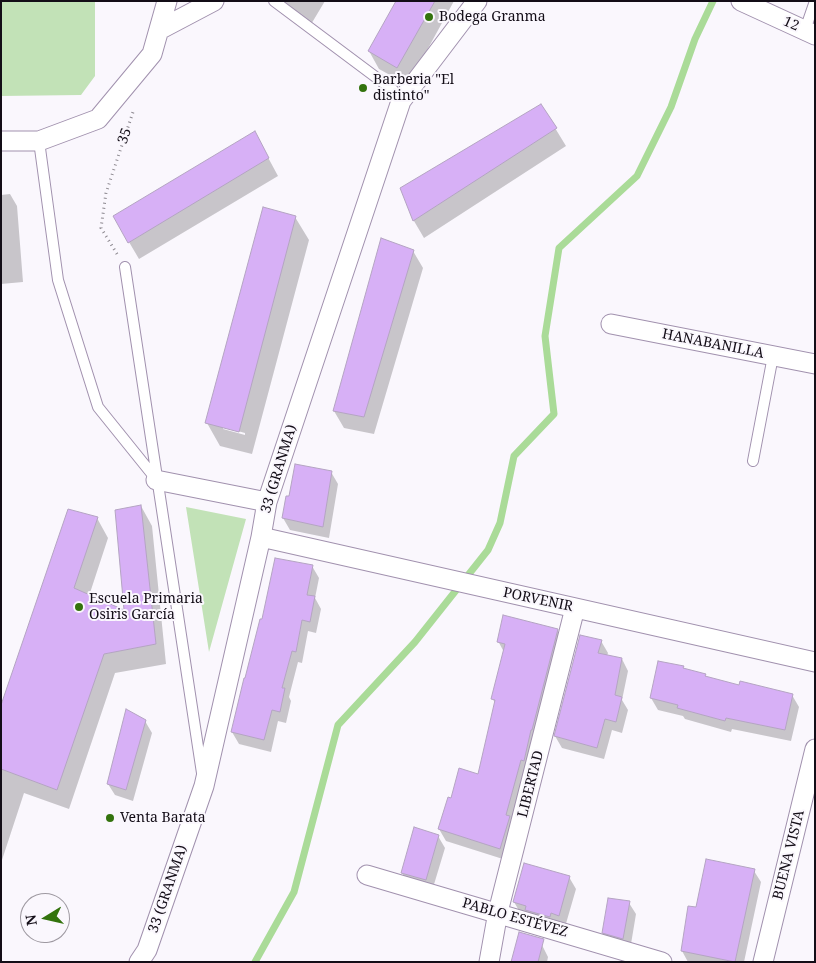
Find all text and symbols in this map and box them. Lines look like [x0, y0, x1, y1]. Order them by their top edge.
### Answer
place label: Bodega Granma [439, 9, 546, 25]
marker: Bodega Granma [423, 11, 435, 23]
street label: 12 [780, 13, 802, 35]
place label: Barberia "El distinto" [373, 72, 454, 104]
marker: Barberia "El distinto" [357, 82, 369, 94]
street label: 35 [115, 126, 135, 146]
street label: HANABANILLA [661, 326, 765, 362]
street label: 33 (GRANMA) [258, 423, 300, 515]
street label: PORVENIR [502, 584, 574, 616]
place label: Escuela Primaria Osiris García [89, 591, 203, 624]
marker: Escuela Primaria Osiris García [73, 601, 85, 613]
street label: LIBERTAD [515, 749, 547, 819]
street label: BUENA VISTA [770, 809, 808, 901]
place label: Venta Barata [120, 810, 206, 826]
marker: Venta Barata [104, 812, 116, 824]
street label: 33 (GRANMA) [145, 843, 191, 935]
north arrow [20, 893, 70, 943]
street label: PABLO ESTÉVEZ [460, 895, 570, 941]
text: N [20, 913, 41, 927]

